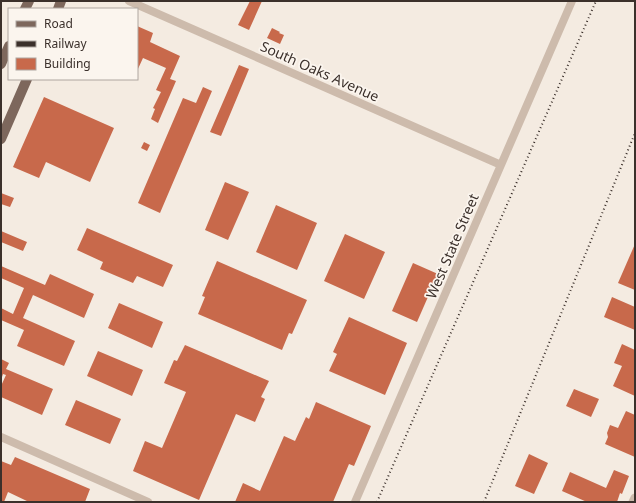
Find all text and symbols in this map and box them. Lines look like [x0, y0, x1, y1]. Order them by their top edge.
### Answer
legend [8, 8, 138, 80]
text: Road [44, 15, 73, 32]
text: Railway [44, 35, 88, 52]
street label: South Oaks Avenue [258, 36, 382, 106]
text: Building [44, 55, 91, 72]
street label: West State Street [421, 191, 483, 301]

